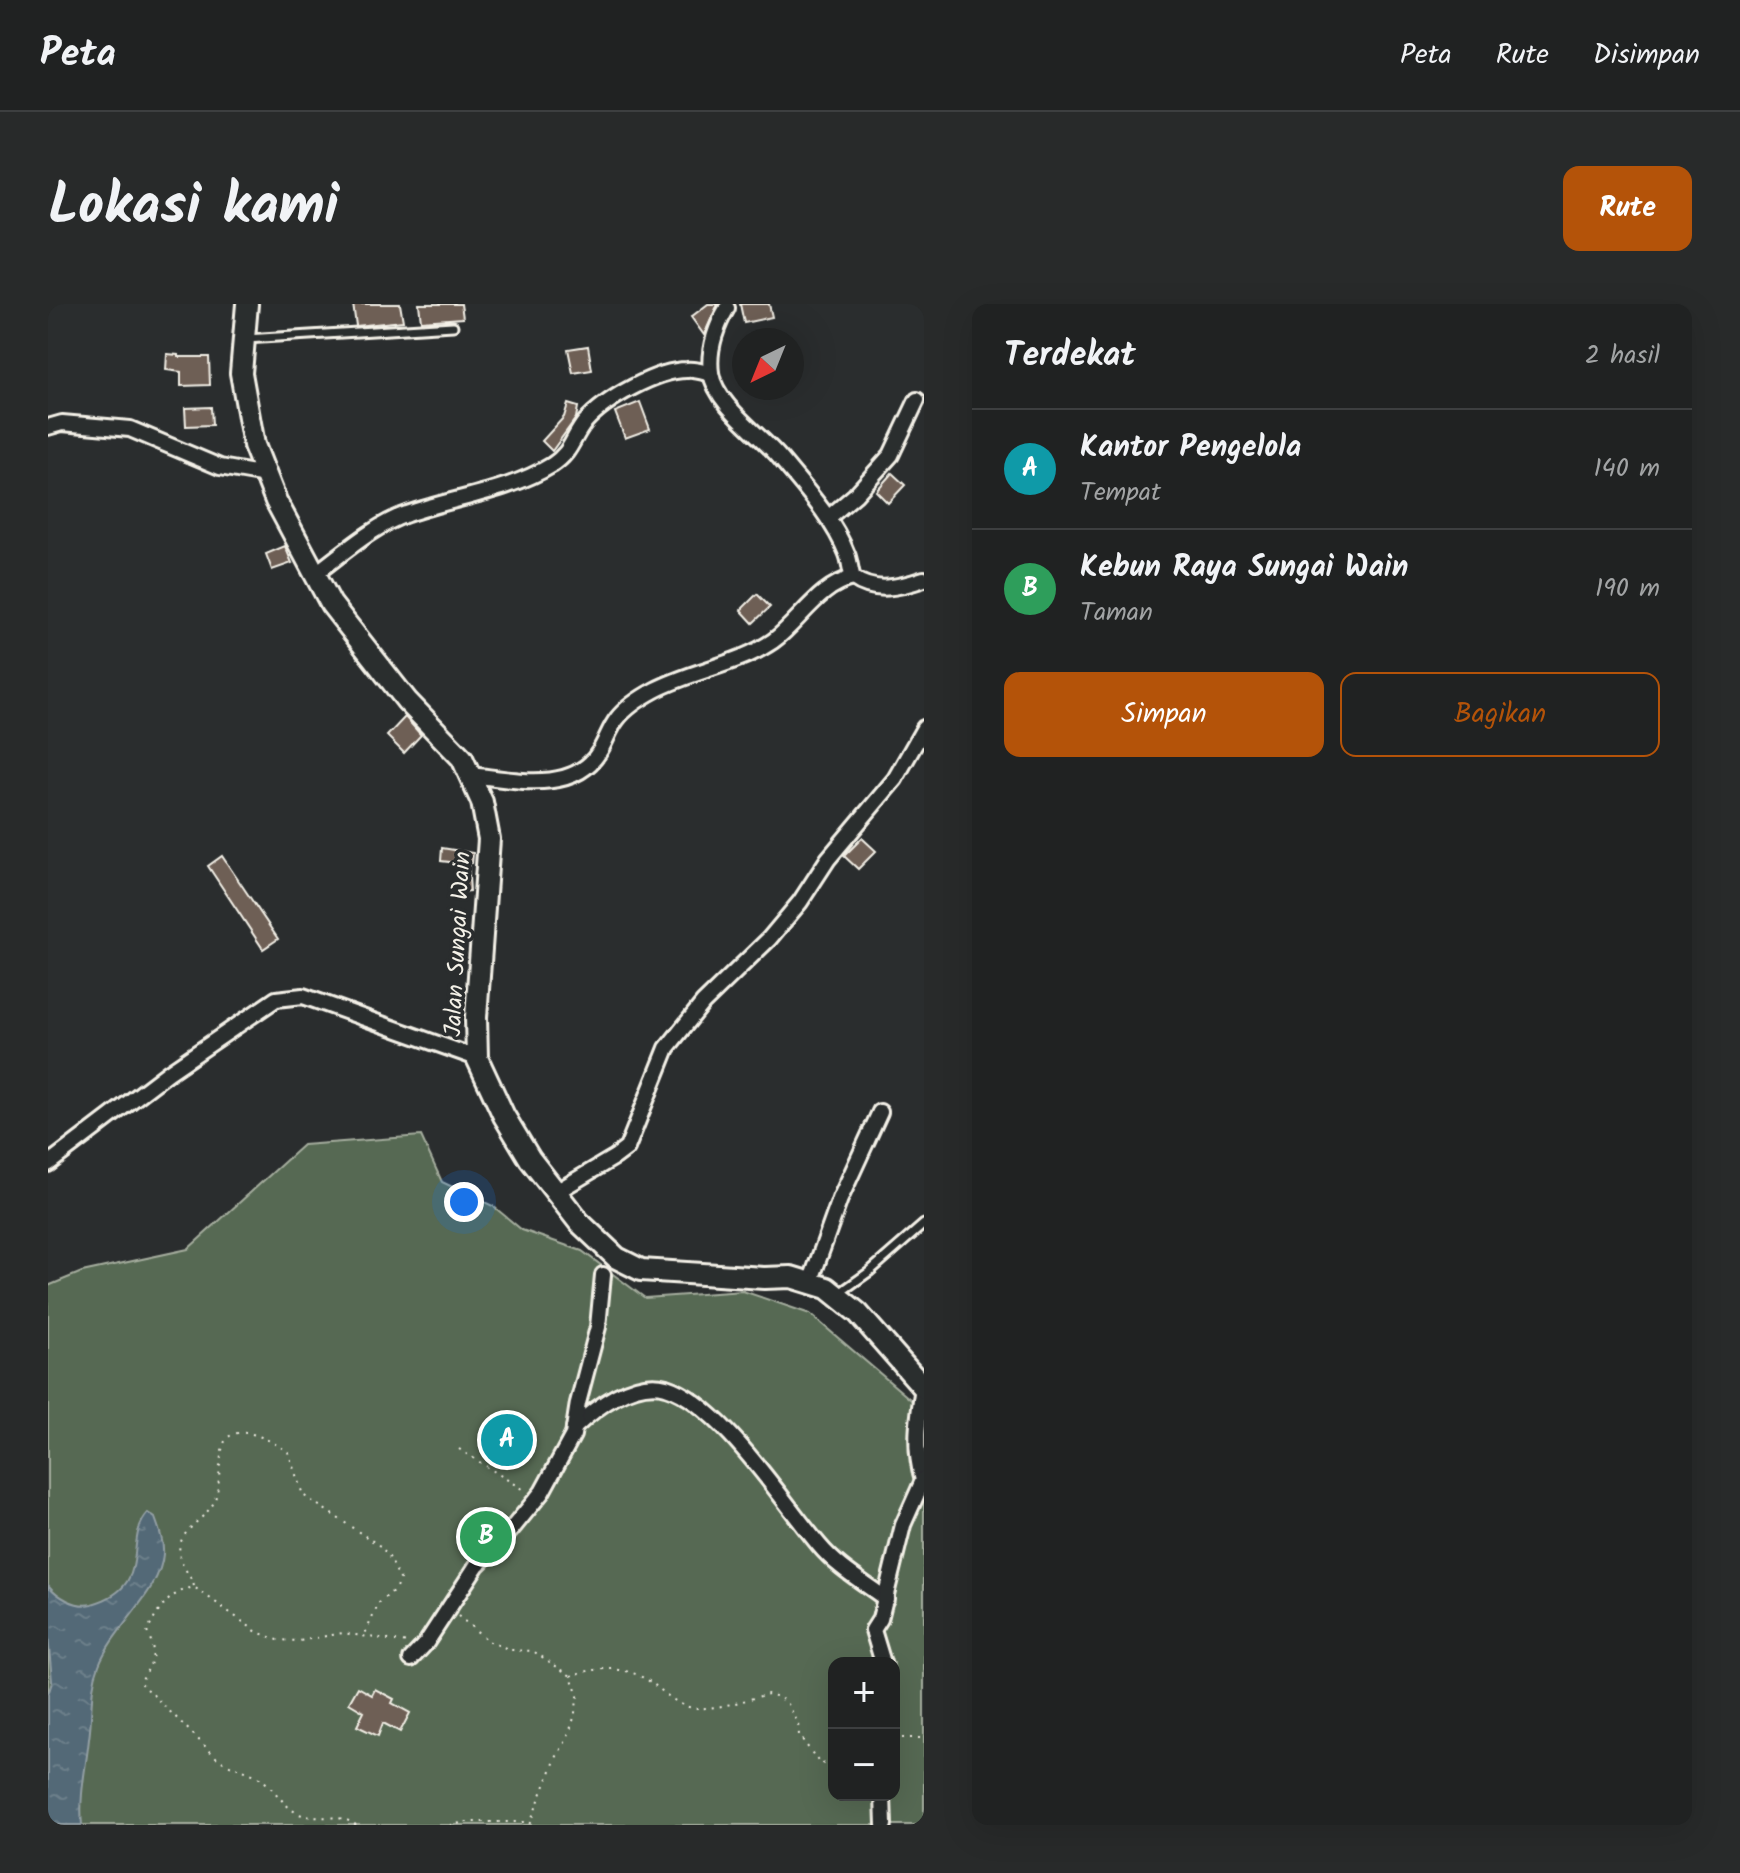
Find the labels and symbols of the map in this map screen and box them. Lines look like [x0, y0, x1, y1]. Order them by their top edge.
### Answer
north arrow [732, 328, 804, 400]
street label: Jalan Sungai Wain [434, 850, 483, 1038]
your location [444, 1182, 484, 1222]
pin: A [481, 1410, 533, 1470]
pin: B [460, 1507, 512, 1567]

